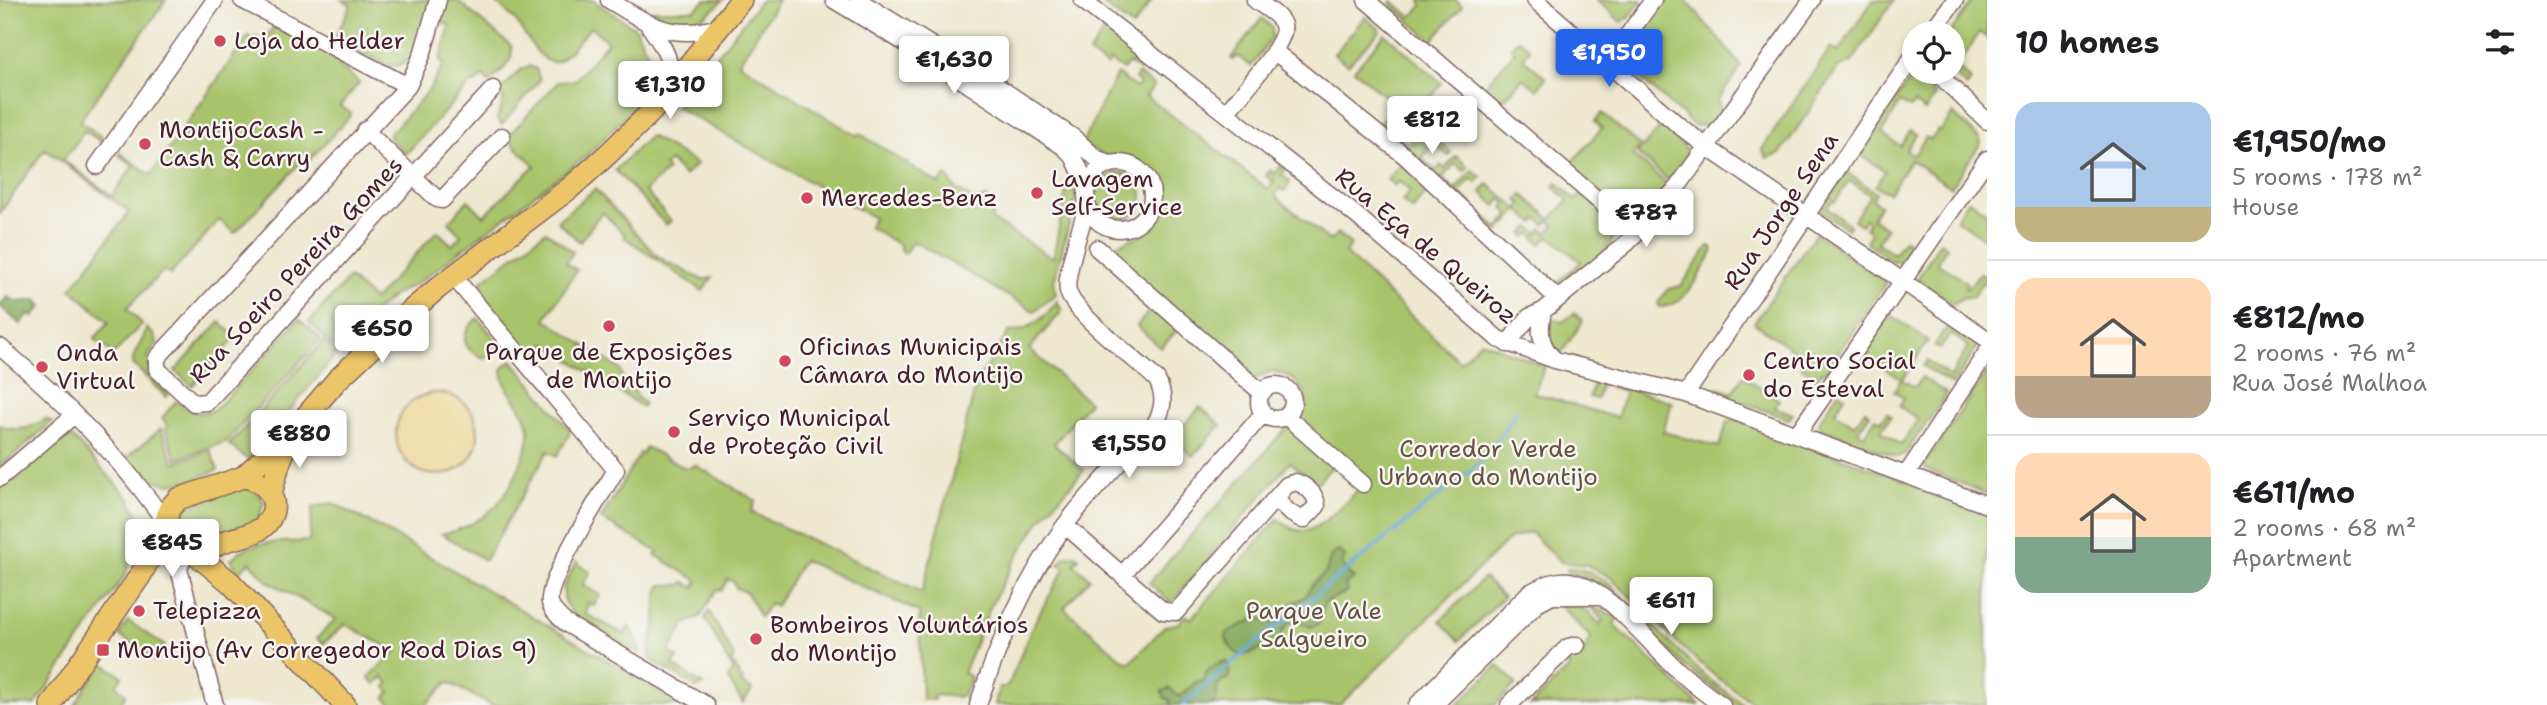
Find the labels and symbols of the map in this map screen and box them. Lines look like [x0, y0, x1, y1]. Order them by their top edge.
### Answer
place label: Loja do Helder [234, 25, 405, 57]
pin: €1,950 [1552, 29, 1666, 89]
marker: Loja do Helder [212, 33, 228, 49]
pin: €1,630 [897, 36, 1011, 96]
pin: €1,310 [613, 61, 727, 121]
pin: €812 [1391, 96, 1473, 156]
place label: MontijoCash - Cash & Carry [159, 114, 324, 174]
street label: Rua Jorge Sena [1716, 126, 1846, 296]
marker: MontijoCash - Cash & Carry [137, 136, 153, 152]
street label: Rua Soeiro Pereira Gomes [182, 150, 410, 390]
street label: Rua Eça de Queiroz [1328, 161, 1524, 331]
place label: Lavagem Self-Service [1051, 163, 1183, 223]
place label: Mercedes-Benz [821, 182, 998, 214]
marker: Lavagem Self-Service [1029, 185, 1045, 201]
marker: Mercedes-Benz [799, 190, 815, 206]
pin: €787 [1605, 190, 1687, 249]
pin: €650 [341, 306, 423, 365]
marker: Parque de Exposições de Montijo [601, 318, 617, 334]
place label: Oficinas Municipais Câmara do Montijo [799, 331, 1023, 391]
place label: Parque de Exposições de Montijo [485, 336, 733, 396]
place label: Onda Virtual [56, 337, 136, 397]
place label: Centro Social do Esteval [1763, 345, 1916, 405]
marker: Oficinas Municipais Câmara do Montijo [777, 353, 793, 369]
marker: Onda Virtual [34, 359, 50, 375]
marker: Centro Social do Esteval [1741, 367, 1757, 383]
place label: Serviço Municipal de Proteção Civil [688, 402, 891, 462]
pin: €880 [258, 410, 340, 470]
pin: €1,550 [1072, 420, 1186, 480]
marker: Serviço Municipal de Proteção Civil [666, 424, 682, 440]
park label: Corredor Verde Urbano do Montijo [1378, 433, 1598, 493]
pin: €845 [131, 520, 213, 579]
pin: €611 [1630, 578, 1712, 637]
place label: Telepizza [153, 595, 261, 627]
park label: Parque Vale Salgueiro [1246, 595, 1382, 655]
marker: Telepizza [131, 603, 147, 619]
place label: Bombeiros Voluntários do Montijo [770, 609, 1029, 669]
marker: Bombeiros Voluntários do Montijo [748, 631, 764, 647]
place label: Montijo (Av Corregedor Rod Dias 9) [117, 634, 536, 666]
marker: Montijo (Av Corregedor Rod Dias 9) [95, 642, 111, 658]

